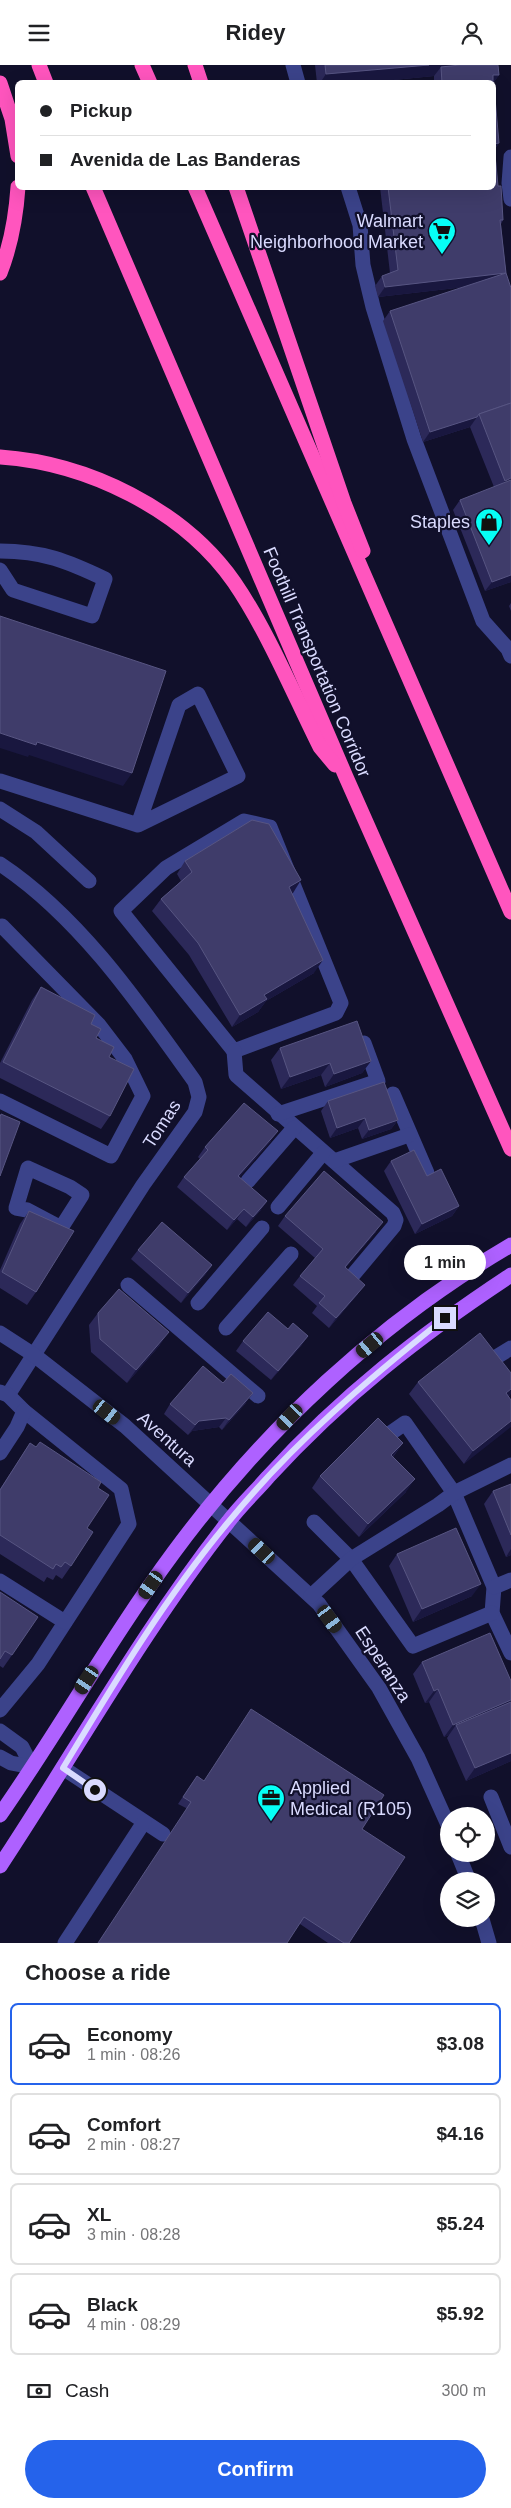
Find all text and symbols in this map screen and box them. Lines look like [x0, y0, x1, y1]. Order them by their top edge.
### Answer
icon: menu [25, 19, 53, 47]
icon: person [458, 19, 486, 47]
text: Ridey [226, 20, 285, 45]
text: Pickup [70, 100, 132, 121]
text: Avenida de Las Banderas [70, 149, 301, 170]
place label: Walmart Neighborhood Market [250, 211, 423, 252]
supermarket icon: Walmart Neighborhood Market [427, 216, 457, 255]
shop icon: Staples [474, 507, 504, 546]
place label: Staples [410, 512, 470, 532]
street label: Foothill Transportation Corridor [259, 544, 375, 780]
street label: Tomas [139, 1096, 185, 1152]
callout: 1 min [404, 1245, 486, 1281]
text: 1 min [424, 1254, 466, 1271]
route end [434, 1307, 456, 1329]
car [353, 1330, 386, 1360]
car [90, 1397, 123, 1427]
car [274, 1401, 305, 1433]
street label: Aventura [134, 1408, 201, 1471]
car [245, 1535, 278, 1567]
car [136, 1568, 165, 1602]
car [315, 1602, 344, 1636]
street label: Esperanza [351, 1622, 415, 1706]
car [72, 1663, 101, 1697]
place label: Applied Medical (R105) [290, 1778, 412, 1819]
route start [84, 1779, 106, 1801]
office icon: Applied Medical (R105) [256, 1783, 286, 1822]
map controls [440, 1807, 495, 1927]
button: locate [440, 1807, 495, 1862]
button: layers [440, 1872, 495, 1927]
text: Choose a ride [25, 1960, 170, 1985]
icon: car [27, 2022, 72, 2067]
text: Economy [87, 2024, 173, 2045]
text: $3.08 [436, 2033, 484, 2054]
text: 1 min · 08:26 [87, 2046, 180, 2063]
icon: car [27, 2112, 72, 2157]
text: Comfort [87, 2114, 161, 2135]
text: $4.16 [436, 2123, 484, 2144]
text: 2 min · 08:27 [87, 2136, 180, 2153]
icon: car [27, 2202, 72, 2247]
text: XL [87, 2204, 111, 2225]
text: $5.24 [436, 2213, 484, 2234]
text: 3 min · 08:28 [87, 2226, 180, 2243]
icon: car [27, 2292, 72, 2337]
text: Black [87, 2294, 138, 2315]
text: $5.92 [436, 2303, 484, 2324]
text: 4 min · 08:29 [87, 2316, 180, 2333]
icon: cash [25, 2377, 53, 2405]
text: Cash [65, 2380, 109, 2401]
text: 300 m [442, 2382, 486, 2399]
button: Confirm [25, 2440, 486, 2498]

